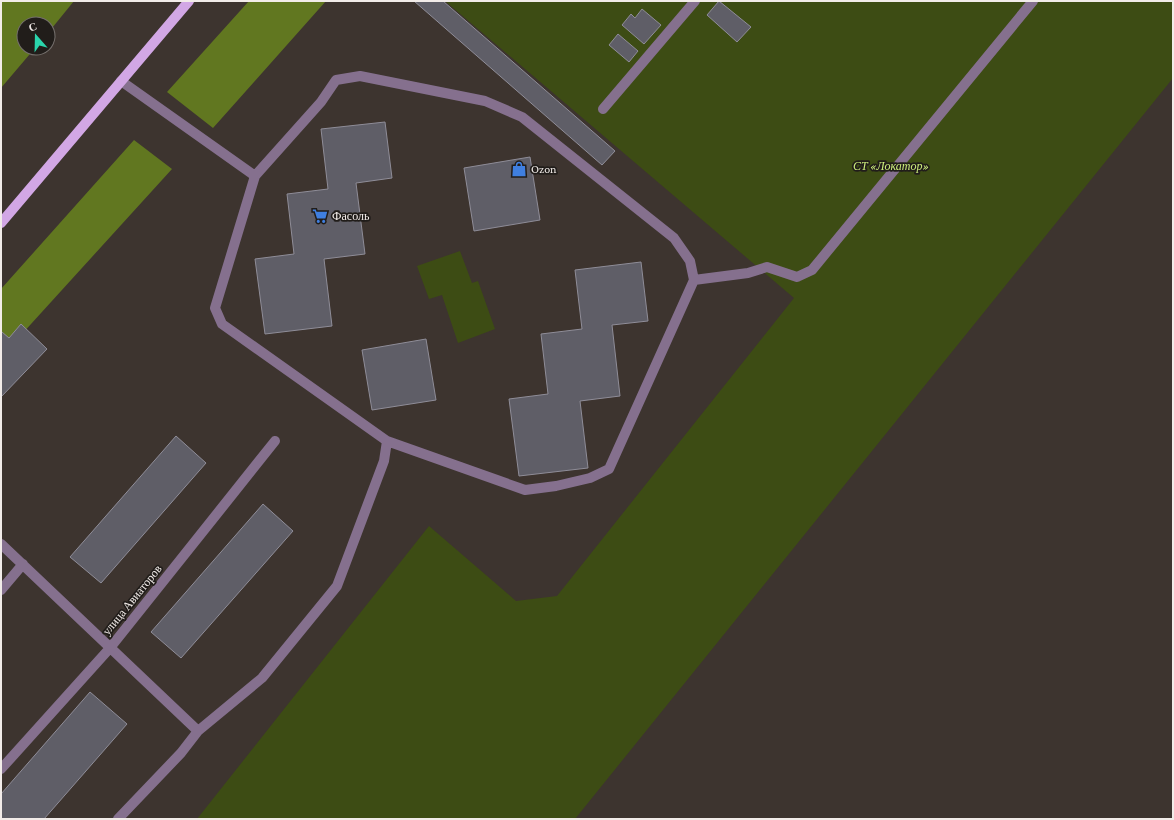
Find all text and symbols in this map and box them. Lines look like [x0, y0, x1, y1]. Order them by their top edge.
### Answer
north arrow [16, 16, 56, 56]
text: С [27, 20, 38, 34]
park label: СТ «Локатор» [853, 159, 929, 173]
shop icon: Ozon [510, 160, 528, 178]
place label: Ozon [531, 162, 557, 176]
supermarket icon: Фасоль [311, 207, 329, 225]
place label: Фасоль [332, 209, 370, 223]
street label: улица Авиаторов [99, 562, 165, 638]

